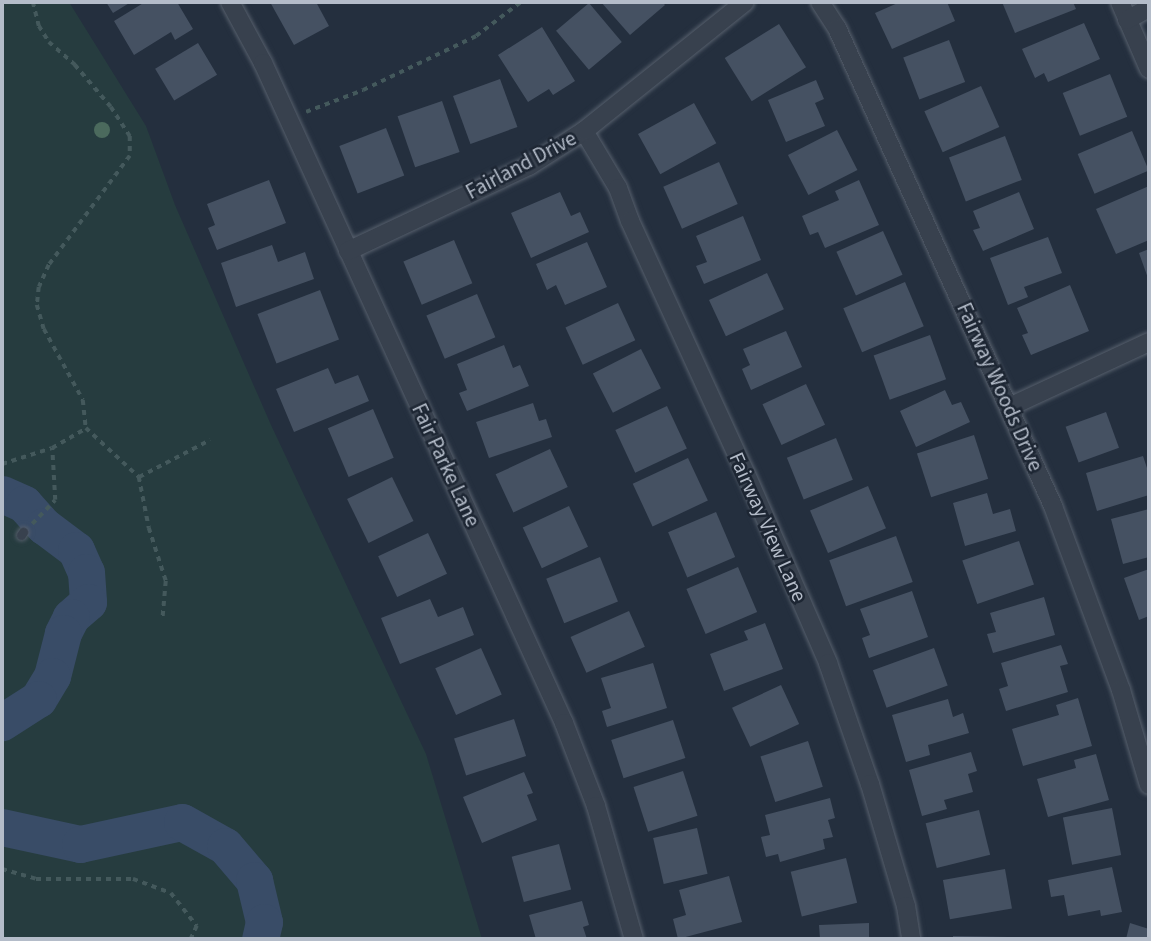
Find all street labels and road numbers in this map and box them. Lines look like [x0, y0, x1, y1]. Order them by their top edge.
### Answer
street label: Fairland Drive [461, 125, 581, 205]
street label: Fairway Woods Drive [951, 299, 1049, 475]
street label: Fair Parke Lane [406, 399, 486, 531]
street label: Fairway View Lane [724, 448, 812, 606]

